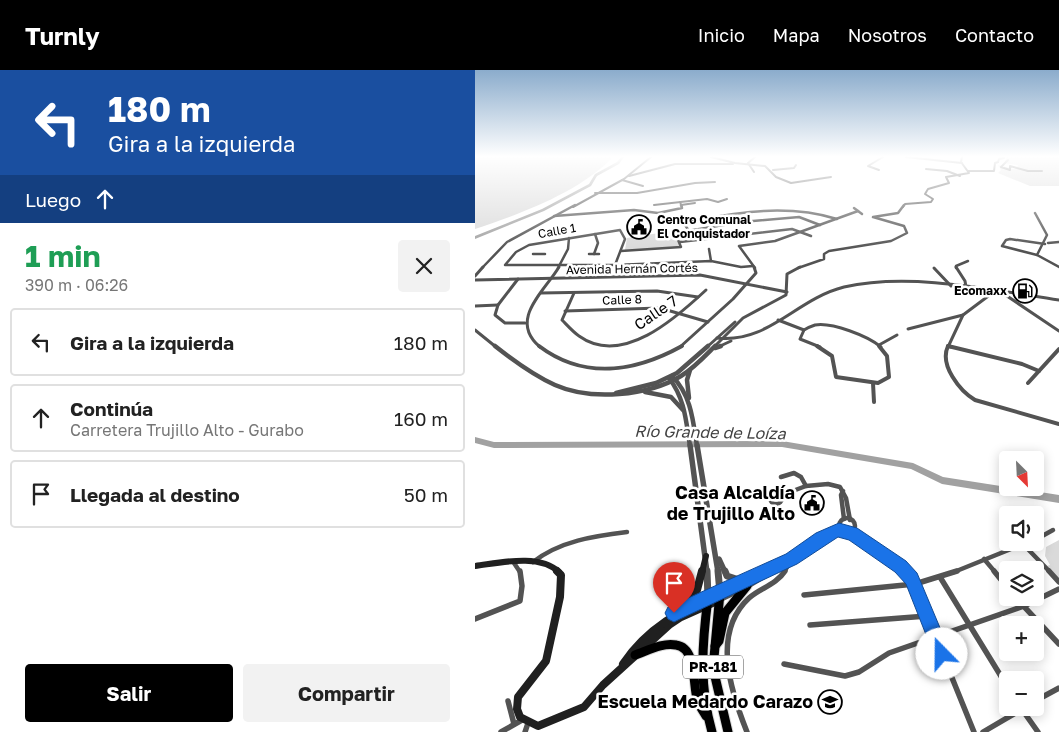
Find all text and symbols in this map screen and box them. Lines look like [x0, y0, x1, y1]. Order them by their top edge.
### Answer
text: Turnly [25, 21, 100, 50]
text: Inicio [698, 24, 745, 46]
text: Mapa [773, 24, 820, 46]
text: Nosotros [848, 24, 927, 46]
text: Contacto [955, 24, 1034, 46]
text: 180 m [108, 88, 211, 130]
icon: left [25, 90, 90, 155]
text: Gira a la izquierda [108, 130, 296, 157]
icon: ahead [91, 185, 119, 213]
text: Luego [25, 188, 81, 211]
place label: Centro Comunal El Conquistador [657, 212, 751, 241]
public building icon: Centro Comunal El Conquistador [626, 214, 652, 240]
street label: Calle 1 [537, 220, 577, 241]
text: 1 min [25, 238, 101, 274]
button: close [398, 240, 450, 292]
street label: Avenida Hernán Cortés [566, 260, 698, 277]
text: 390 m · 06:26 [25, 275, 128, 295]
fuel station icon: Ecomaxx [1012, 278, 1038, 304]
place label: Ecomaxx [954, 283, 1007, 298]
street label: Calle 8 [602, 291, 642, 308]
street label: Calle 7 [630, 291, 681, 333]
icon: left [27, 328, 55, 356]
text: Gira a la izquierda [70, 331, 234, 354]
text: 180 m [394, 331, 448, 354]
text: Continúa [70, 397, 153, 420]
icon: ahead [27, 404, 55, 432]
text: 160 m [394, 407, 448, 430]
text: Carretera Trujillo Alto - Gurabo [70, 420, 304, 440]
water label: Río Grande de Loíza [634, 421, 787, 443]
north arrow [999, 451, 1044, 496]
map controls [999, 451, 1044, 716]
icon: arrive [27, 480, 55, 508]
place label: Casa Alcaldía de Trujillo Alto [667, 481, 795, 524]
text: Llegada al destino [70, 483, 240, 506]
text: 50 m [404, 483, 448, 506]
public building icon: Casa Alcaldía de Trujillo Alto [799, 490, 825, 516]
button: sound [999, 506, 1044, 551]
button: layers [999, 561, 1044, 606]
pin [653, 562, 695, 613]
icon: arrive [660, 569, 688, 597]
button: + [999, 616, 1044, 661]
position arrow [915, 627, 967, 679]
road number: PR-181 [683, 656, 743, 678]
button: Salir [25, 664, 233, 722]
button: Compartir [243, 664, 450, 722]
button: − [999, 671, 1044, 716]
school or university icon: Escuela Medardo Carazo [817, 689, 843, 715]
place label: Escuela Medardo Carazo [597, 690, 813, 712]

